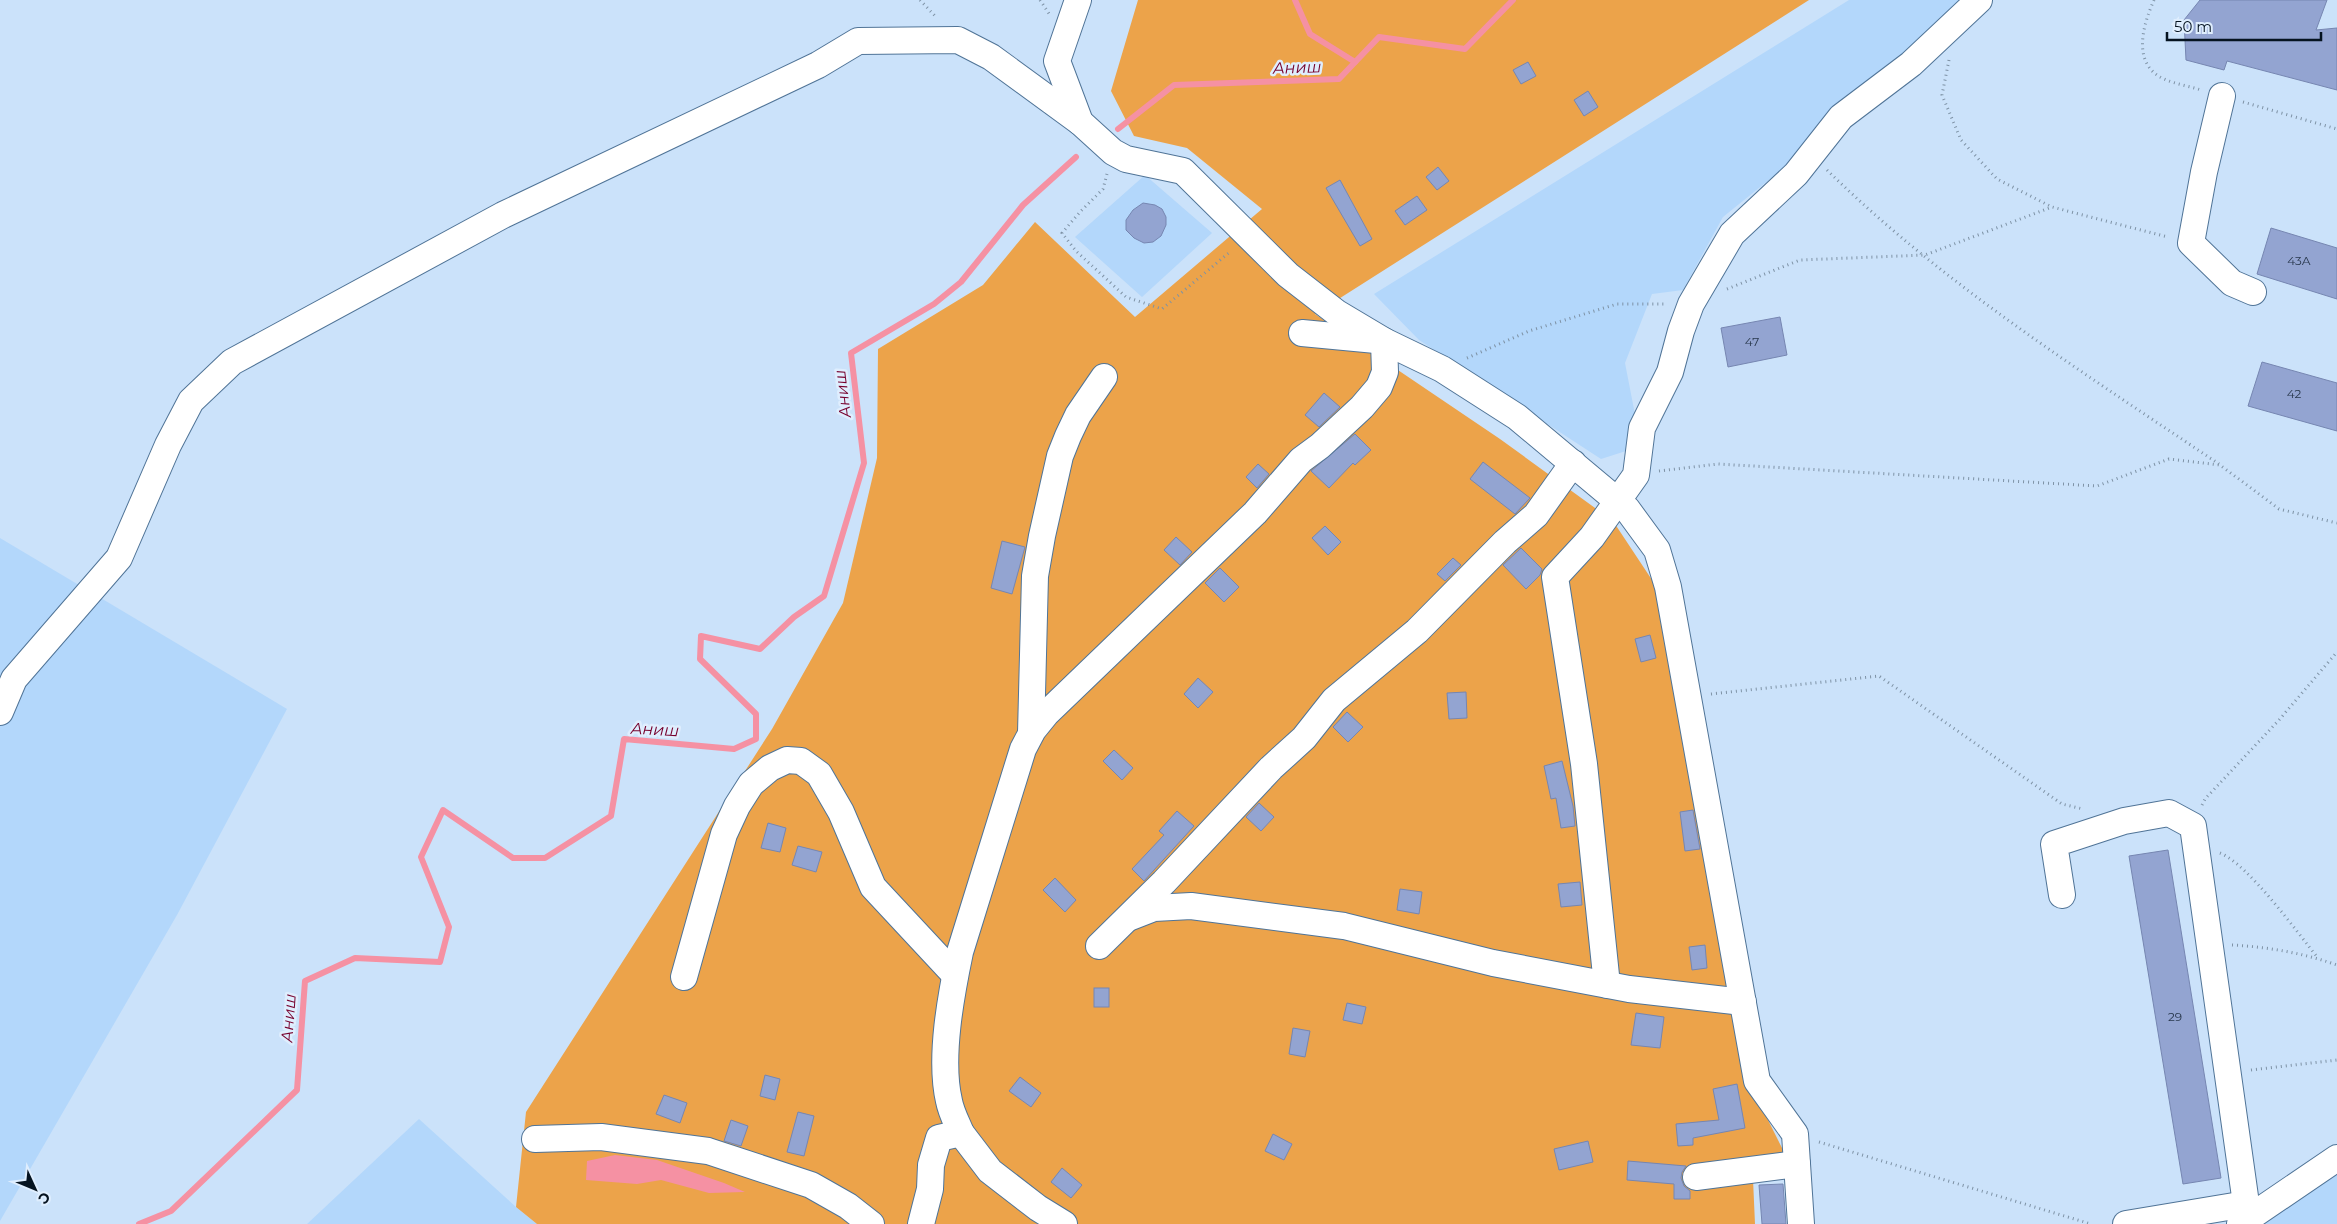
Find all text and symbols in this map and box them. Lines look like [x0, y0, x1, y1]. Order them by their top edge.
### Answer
scale bar [2167, 10, 2321, 42]
text: 50 m [2174, 17, 2212, 36]
water label: Аниш [1271, 57, 1322, 78]
house number: 43А [2287, 253, 2311, 268]
house number: 47 [1745, 334, 1759, 349]
water label: Аниш [830, 369, 855, 420]
house number: 42 [2287, 386, 2302, 401]
water label: Аниш [629, 719, 680, 740]
water label: Аниш [277, 993, 300, 1044]
house number: 29 [2168, 1009, 2182, 1024]
north arrow [10, 1164, 60, 1214]
text: С [34, 1188, 54, 1208]

